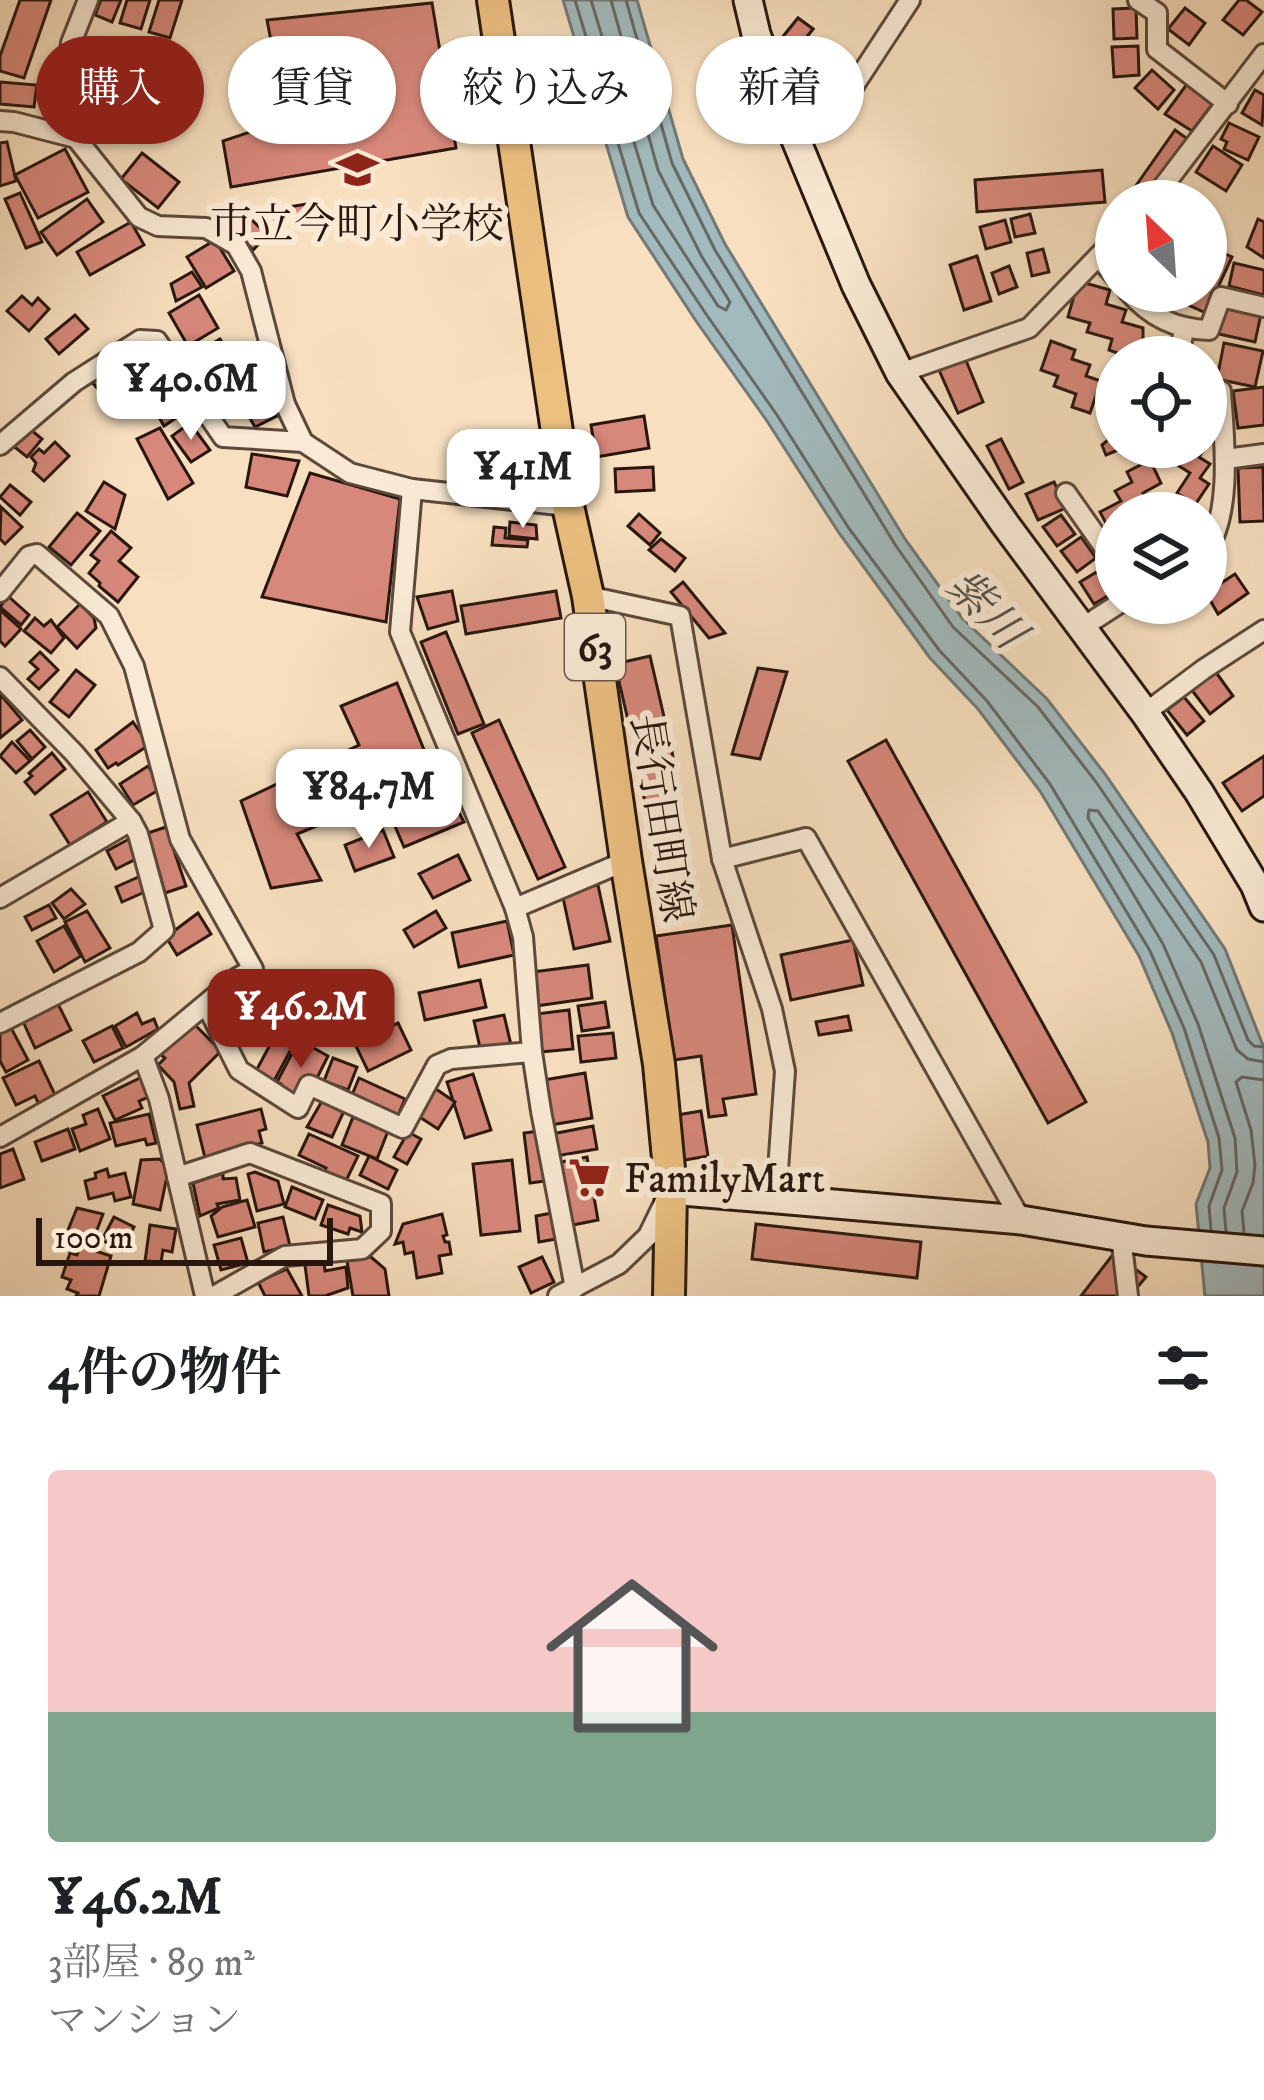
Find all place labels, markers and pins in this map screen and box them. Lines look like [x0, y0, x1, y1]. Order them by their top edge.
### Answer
school or university icon: 市立今町小学校 [334, 146, 380, 192]
place label: 市立今町小学校 [210, 200, 504, 252]
pin: ¥40.6M [93, 341, 289, 443]
pin: ¥41M [452, 429, 594, 531]
pin: ¥84.7M [271, 749, 467, 851]
pin: ¥46.2M [203, 969, 399, 1071]
supermarket icon: FamilyMart [567, 1154, 613, 1200]
place label: FamilyMart [624, 1154, 825, 1206]

